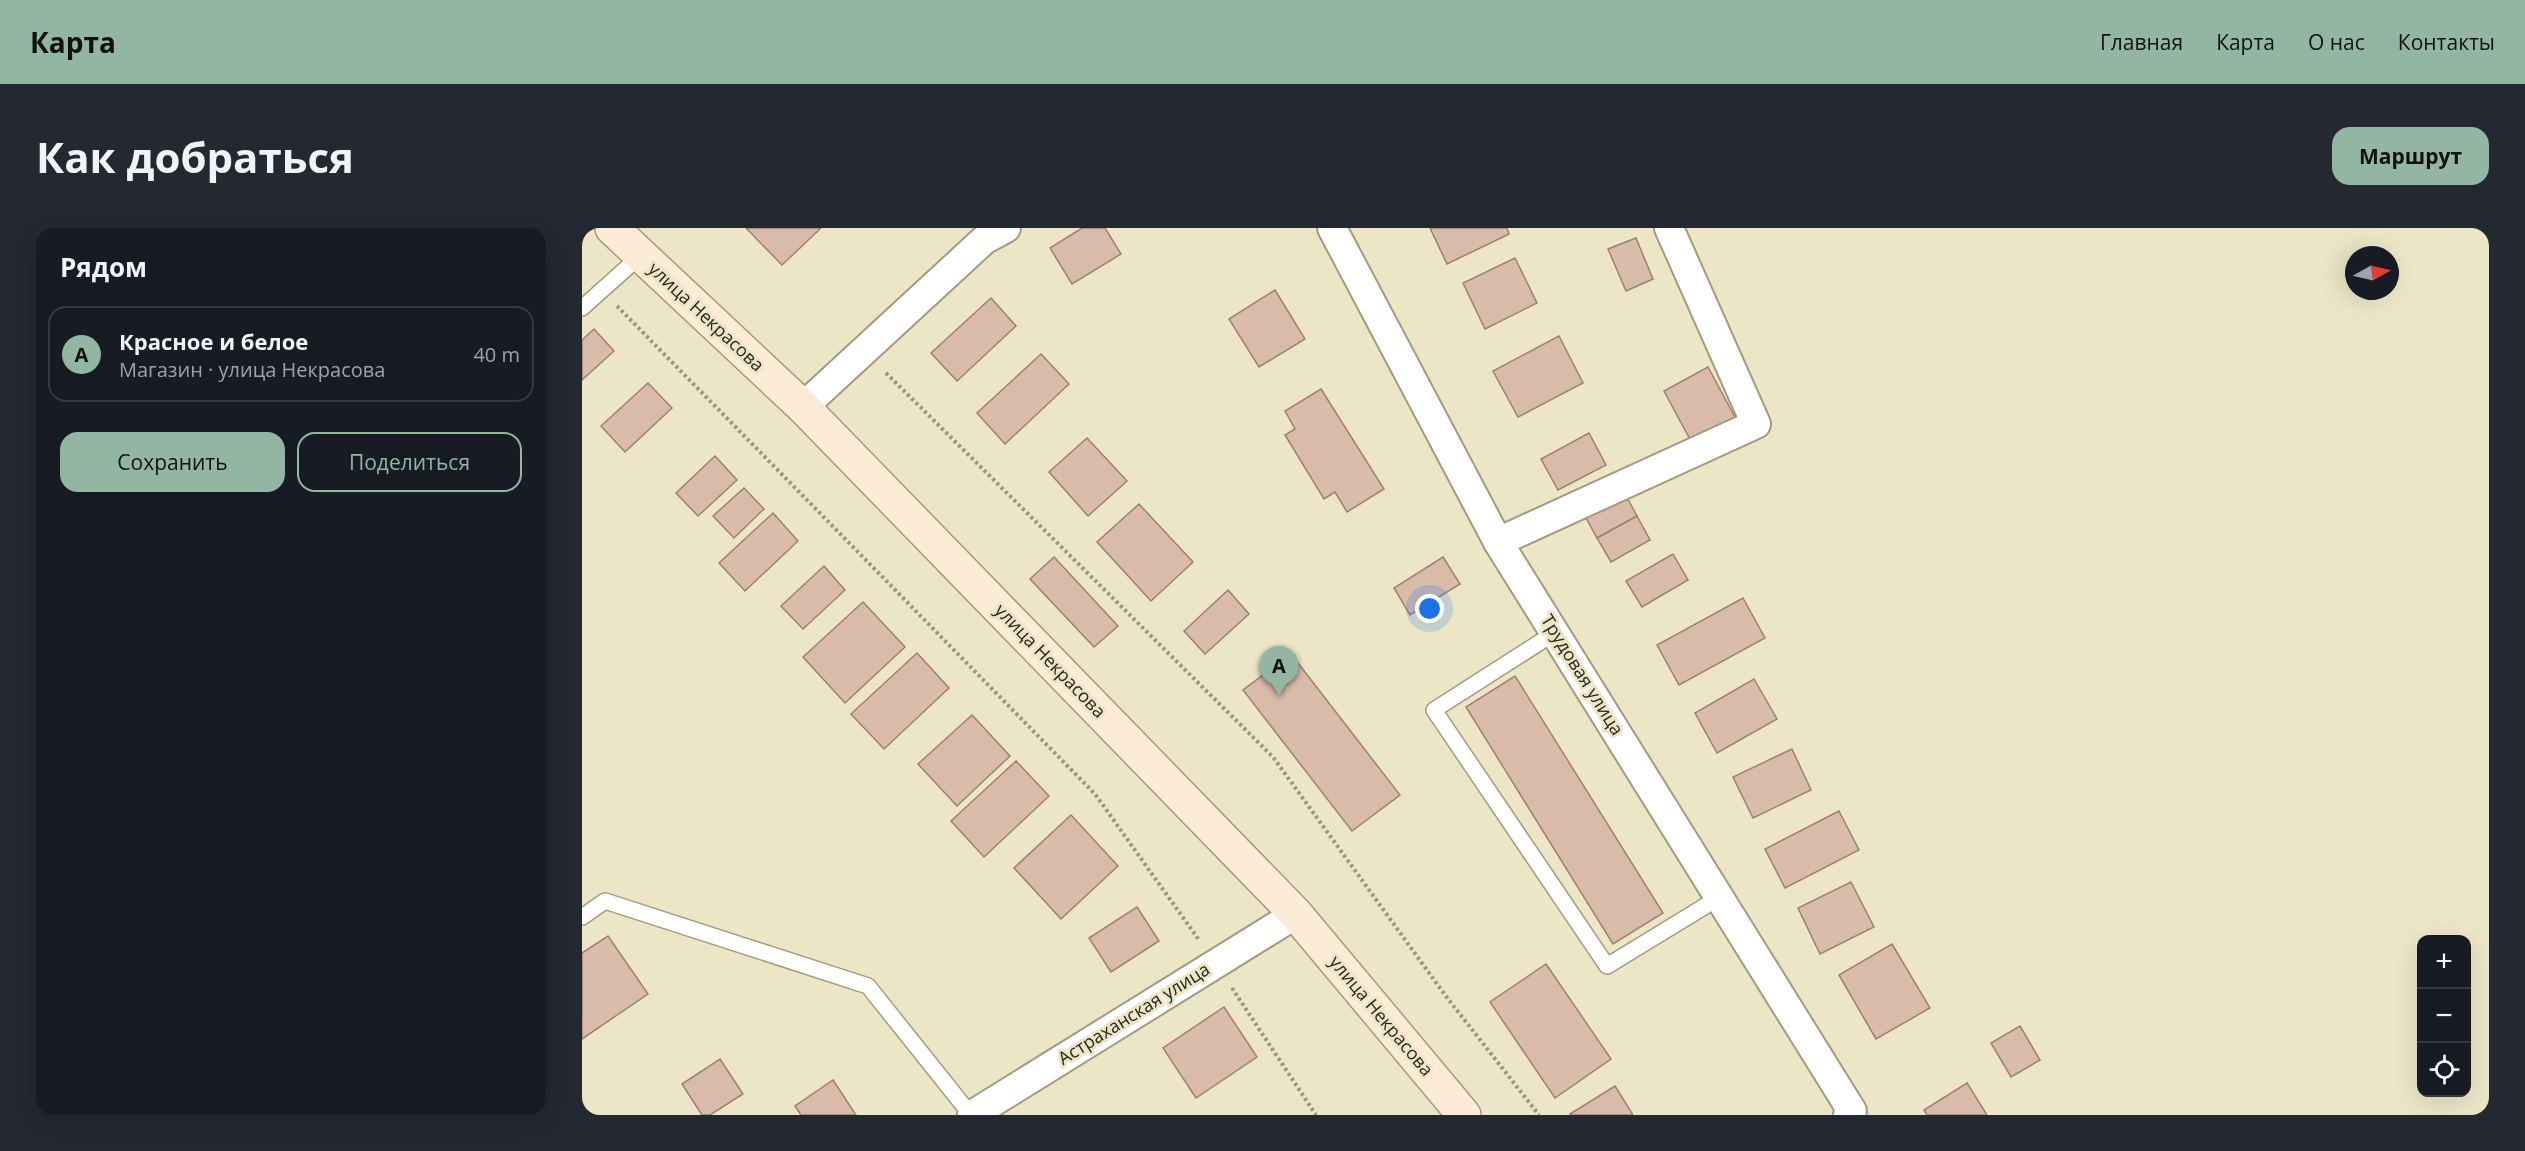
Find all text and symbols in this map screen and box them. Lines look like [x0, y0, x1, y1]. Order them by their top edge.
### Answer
text: Карта [30, 23, 116, 61]
text: Главная [2100, 28, 2183, 56]
text: Карта [2216, 28, 2275, 56]
text: О нас [2308, 28, 2365, 56]
text: Контакты [2398, 28, 2495, 56]
button: Маршрут [2332, 127, 2489, 185]
text: Как добраться [36, 128, 354, 185]
north arrow [2345, 246, 2399, 300]
text: Рядом [60, 249, 147, 285]
street label: улица Некрасова [644, 256, 770, 376]
text: Красное и белое [119, 326, 308, 356]
text: A [75, 341, 88, 368]
text: 40 m [473, 341, 520, 368]
text: Магазин · улица Некрасова [119, 356, 385, 383]
button: Сохранить [60, 432, 285, 492]
button: Поделиться [297, 432, 522, 492]
your location [1415, 594, 1444, 623]
street label: улица Некрасова [990, 598, 1112, 723]
street label: Трудовая улица [1536, 610, 1630, 739]
pin: A [1260, 646, 1298, 696]
map controls [2417, 935, 2471, 1097]
button: + [2417, 935, 2471, 989]
street label: улица Некрасова [1324, 950, 1439, 1081]
street label: Астраханская улица [1053, 957, 1214, 1070]
button: − [2417, 989, 2471, 1043]
button: locate [2417, 1043, 2471, 1097]

